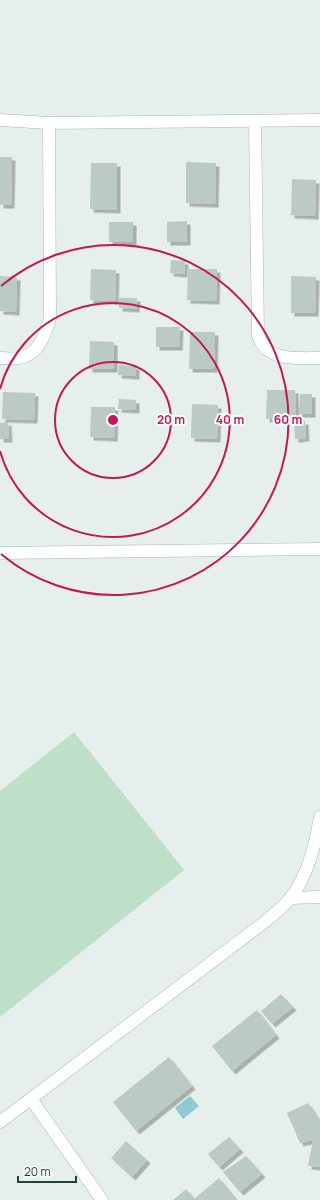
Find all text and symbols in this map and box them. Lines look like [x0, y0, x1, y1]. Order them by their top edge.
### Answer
text: 20 m [157, 411, 185, 428]
text: 40 m [216, 411, 244, 428]
text: 60 m [274, 411, 302, 428]
centre of rings [106, 413, 120, 427]
scale bar [18, 1158, 76, 1184]
text: 20 m [24, 1163, 51, 1180]

